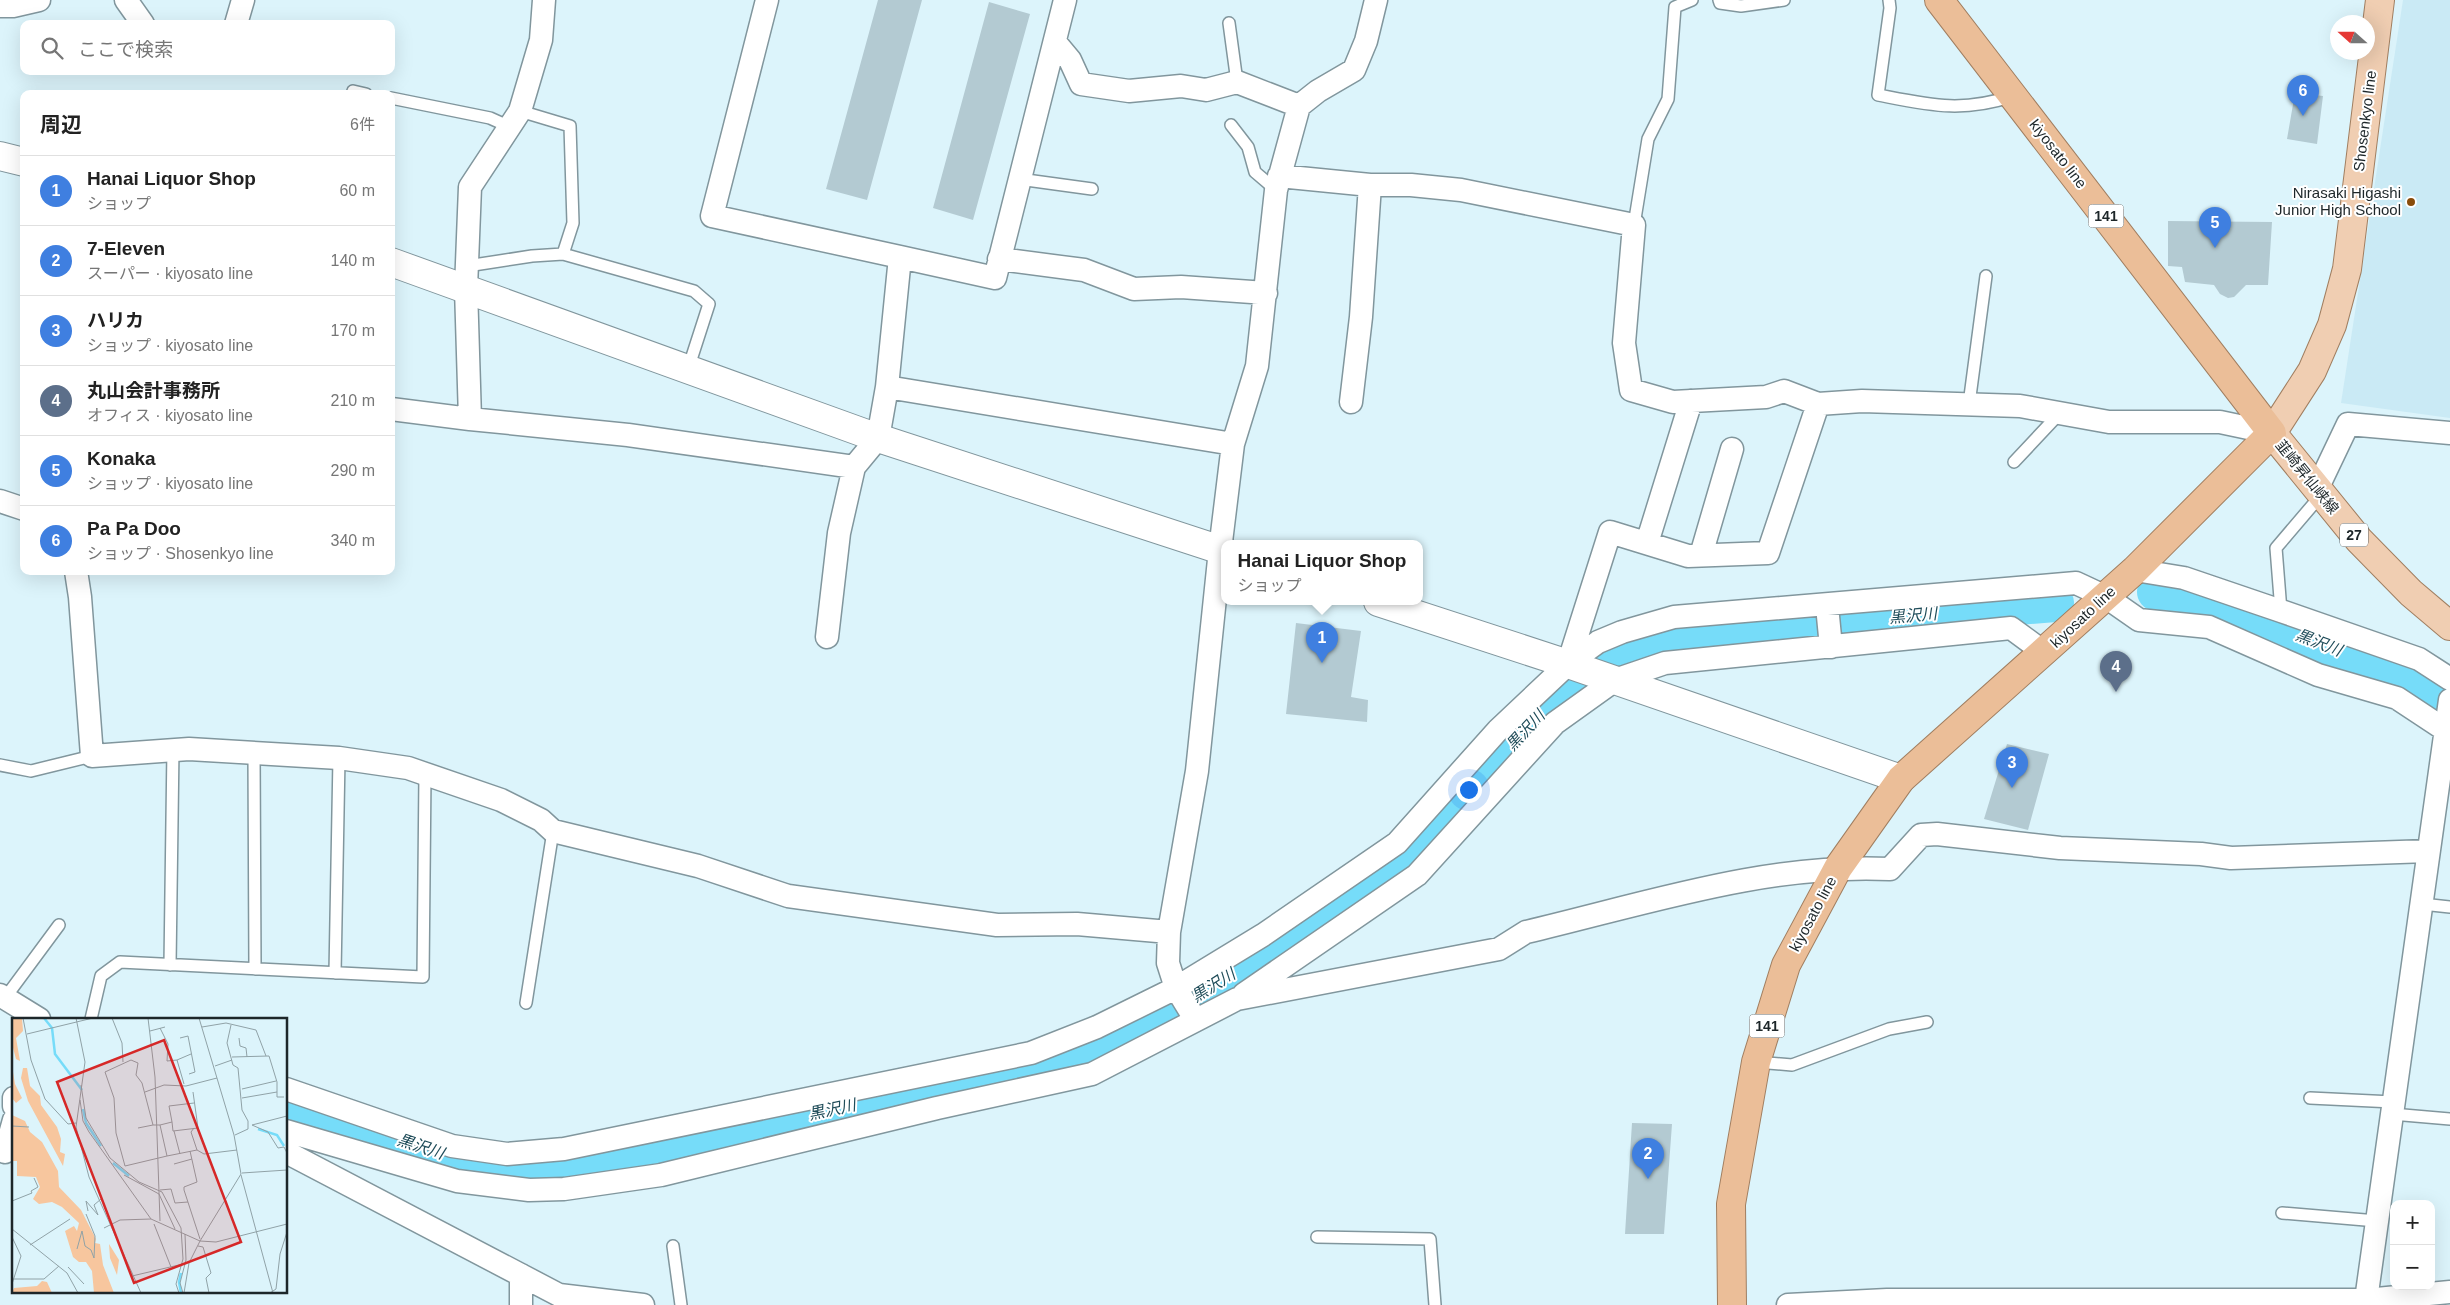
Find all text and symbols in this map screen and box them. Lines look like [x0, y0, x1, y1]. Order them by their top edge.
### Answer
north arrow [2330, 15, 2375, 60]
search box [20, 20, 395, 75]
icon: search [38, 34, 66, 62]
text: ここで検索 [78, 39, 173, 60]
street label: Shosenkyo line [2350, 69, 2379, 172]
pin: 6 [2287, 75, 2319, 116]
text: 周辺 [40, 113, 82, 136]
text: 6件 [350, 116, 375, 133]
street label: kiyosato line [2026, 116, 2091, 191]
text: Hanai Liquor Shop [87, 168, 256, 189]
text: 1 [52, 182, 60, 199]
text: 60 m [339, 182, 375, 199]
place label: Nirasaki Higashi Junior High School [2275, 184, 2401, 218]
text: ショップ [87, 195, 151, 212]
marker: Nirasaki Higashi Junior High School [2405, 196, 2417, 208]
road number: 141 [2088, 205, 2124, 228]
pin: 5 [2199, 207, 2231, 248]
text: 7-Eleven [87, 238, 165, 259]
text: 2 [52, 252, 60, 269]
text: 140 m [331, 252, 375, 269]
text: スーパー · kiyosato line [87, 265, 253, 282]
text: ハリカ [87, 310, 144, 331]
text: 3 [52, 322, 60, 339]
text: 170 m [331, 322, 375, 339]
text: ショップ · kiyosato line [87, 337, 253, 354]
text: 丸山会計事務所 [87, 380, 220, 401]
text: 4 [52, 392, 60, 409]
text: 210 m [331, 392, 375, 409]
text: オフィス · kiyosato line [87, 407, 253, 424]
street label: 韮崎昇仙峡線 [2272, 436, 2342, 517]
text: Konaka [87, 448, 156, 469]
text: 5 [52, 462, 60, 479]
text: 290 m [331, 462, 375, 479]
text: ショップ · kiyosato line [87, 475, 253, 492]
text: Pa Pa Doo [87, 518, 181, 539]
road number: 27 [2340, 524, 2368, 546]
text: 6 [52, 532, 60, 549]
text: 340 m [331, 532, 375, 549]
popup [1221, 540, 1423, 605]
text: ショップ · Shosenkyo line [87, 545, 274, 562]
text: Hanai Liquor Shop [1238, 550, 1406, 571]
text: ショップ [1238, 577, 1302, 594]
street label: kiyosato line [2047, 582, 2119, 651]
water label: 黒沢川 [1888, 605, 1940, 626]
pin: 1 [1306, 622, 1338, 663]
water label: 黒沢川 [2293, 626, 2346, 660]
pin: 4 [2100, 651, 2132, 692]
water label: 黒沢川 [1503, 706, 1549, 754]
pin: 3 [1996, 747, 2028, 788]
your location [1456, 777, 1482, 803]
street label: kiyosato line [1786, 873, 1839, 954]
water label: 黒沢川 [1188, 964, 1240, 1005]
road number: 141 [1750, 1014, 1784, 1038]
inset map [12, 1018, 288, 1292]
water label: 黒沢川 [807, 1096, 859, 1123]
water label: 黒沢川 [395, 1131, 448, 1163]
pin: 2 [1632, 1138, 1664, 1179]
map controls [2390, 1200, 2435, 1290]
button: + [2390, 1200, 2435, 1245]
button: − [2390, 1245, 2435, 1290]

